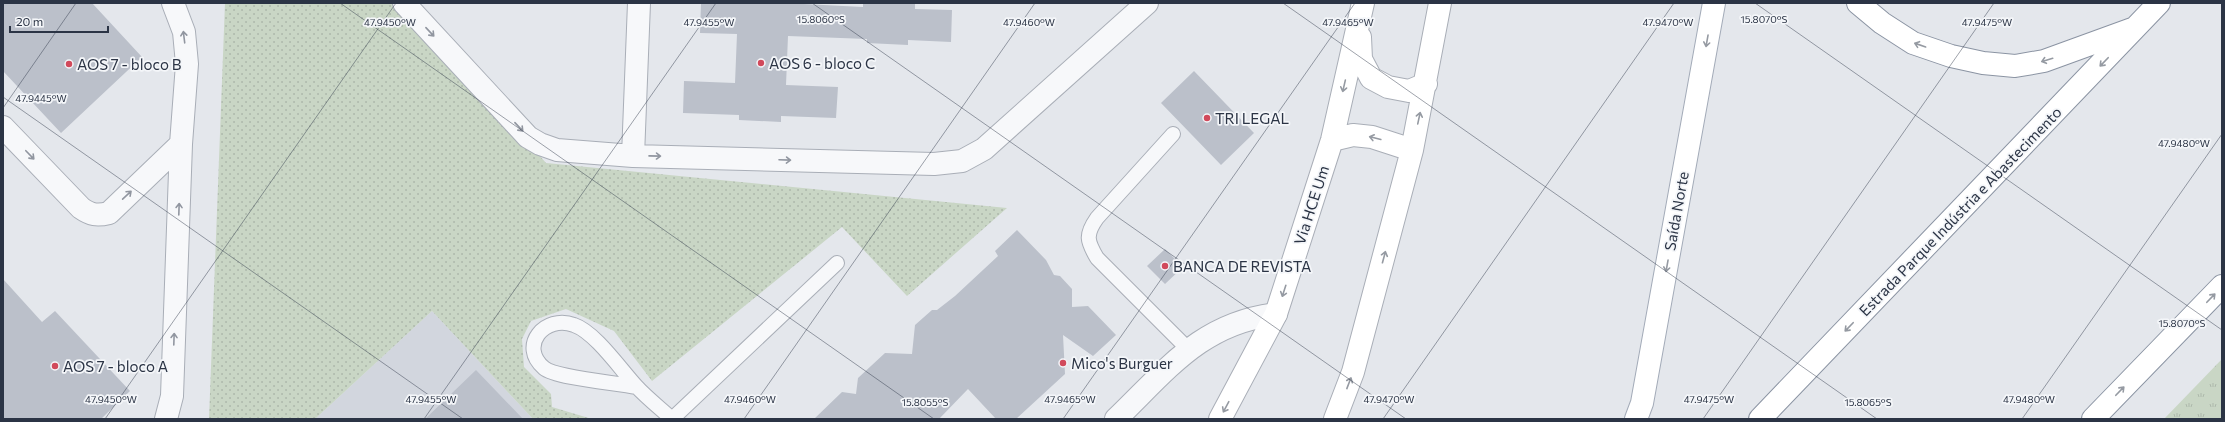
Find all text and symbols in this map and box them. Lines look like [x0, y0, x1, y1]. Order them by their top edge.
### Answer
scale bar [10, 8, 108, 34]
text: 15.8060°S [797, 13, 845, 25]
text: 15.8070°S [1741, 13, 1788, 25]
text: 20 m [16, 14, 43, 28]
text: 47.9450°W [364, 16, 416, 28]
text: 47.9455°W [683, 16, 735, 28]
text: 47.9460°W [1003, 16, 1055, 28]
text: 47.9465°W [1322, 16, 1374, 28]
text: 47.9470°W [1642, 16, 1694, 28]
text: 47.9475°W [1962, 16, 2012, 28]
one-way arrow [425, 26, 434, 36]
one-way arrow [180, 31, 188, 44]
one-way arrow [1703, 34, 1711, 47]
one-way arrow [1915, 41, 1927, 49]
place label: AOS 6 - bloco C [769, 54, 875, 72]
place label: AOS 7 - bloco B [77, 55, 182, 73]
one-way arrow [2041, 57, 2054, 64]
one-way arrow [2099, 57, 2109, 67]
marker: AOS 6 - bloco C [756, 58, 766, 68]
marker: AOS 7 - bloco B [64, 59, 74, 69]
one-way arrow [1339, 79, 1347, 92]
text: 47.9445°W [15, 92, 67, 104]
street label: Estrada Parque Indústria e Abastecimento [1855, 103, 2065, 319]
place label: TRI LEGAL [1215, 109, 1290, 127]
one-way arrow [1415, 112, 1423, 125]
marker: TRI LEGAL [1202, 113, 1212, 123]
one-way arrow [514, 121, 523, 131]
one-way arrow [1369, 134, 1382, 141]
text: 47.9480°W [2158, 137, 2210, 149]
one-way arrow [25, 150, 35, 160]
one-way arrow [648, 152, 661, 160]
one-way arrow [778, 156, 791, 163]
street label: Via HCE Um [1290, 163, 1332, 247]
street label: Saída Norte [1660, 170, 1692, 252]
one-way arrow [122, 191, 132, 200]
one-way arrow [175, 203, 183, 216]
one-way arrow [1380, 251, 1388, 264]
place label: BANCA DE REVISTA [1173, 257, 1311, 275]
one-way arrow [1662, 259, 1670, 272]
marker: BANCA DE REVISTA [1160, 261, 1170, 271]
one-way arrow [1280, 284, 1287, 297]
one-way arrow [2206, 293, 2216, 303]
text: 15.8070°S [2159, 317, 2206, 329]
one-way arrow [1844, 322, 1854, 332]
one-way arrow [170, 333, 178, 346]
place label: Mico's Burguer [1071, 354, 1173, 372]
place label: AOS 7 - bloco A [63, 357, 168, 375]
marker: Mico's Burguer [1058, 358, 1068, 368]
marker: AOS 7 - bloco A [50, 361, 60, 371]
one-way arrow [1346, 377, 1354, 389]
one-way arrow [2115, 386, 2125, 396]
text: 47.9450°W [85, 393, 137, 405]
text: 47.9455°W [405, 393, 457, 405]
text: 47.9460°W [724, 393, 776, 405]
text: 47.9465°W [1044, 393, 1096, 405]
text: 47.9470°W [1363, 393, 1415, 405]
text: 47.9475°W [1684, 393, 1734, 405]
text: 47.9480°W [2003, 393, 2055, 405]
text: 15.8055°S [902, 396, 948, 408]
text: 15.8065°S [1844, 396, 1892, 408]
one-way arrow [1222, 401, 1229, 413]

